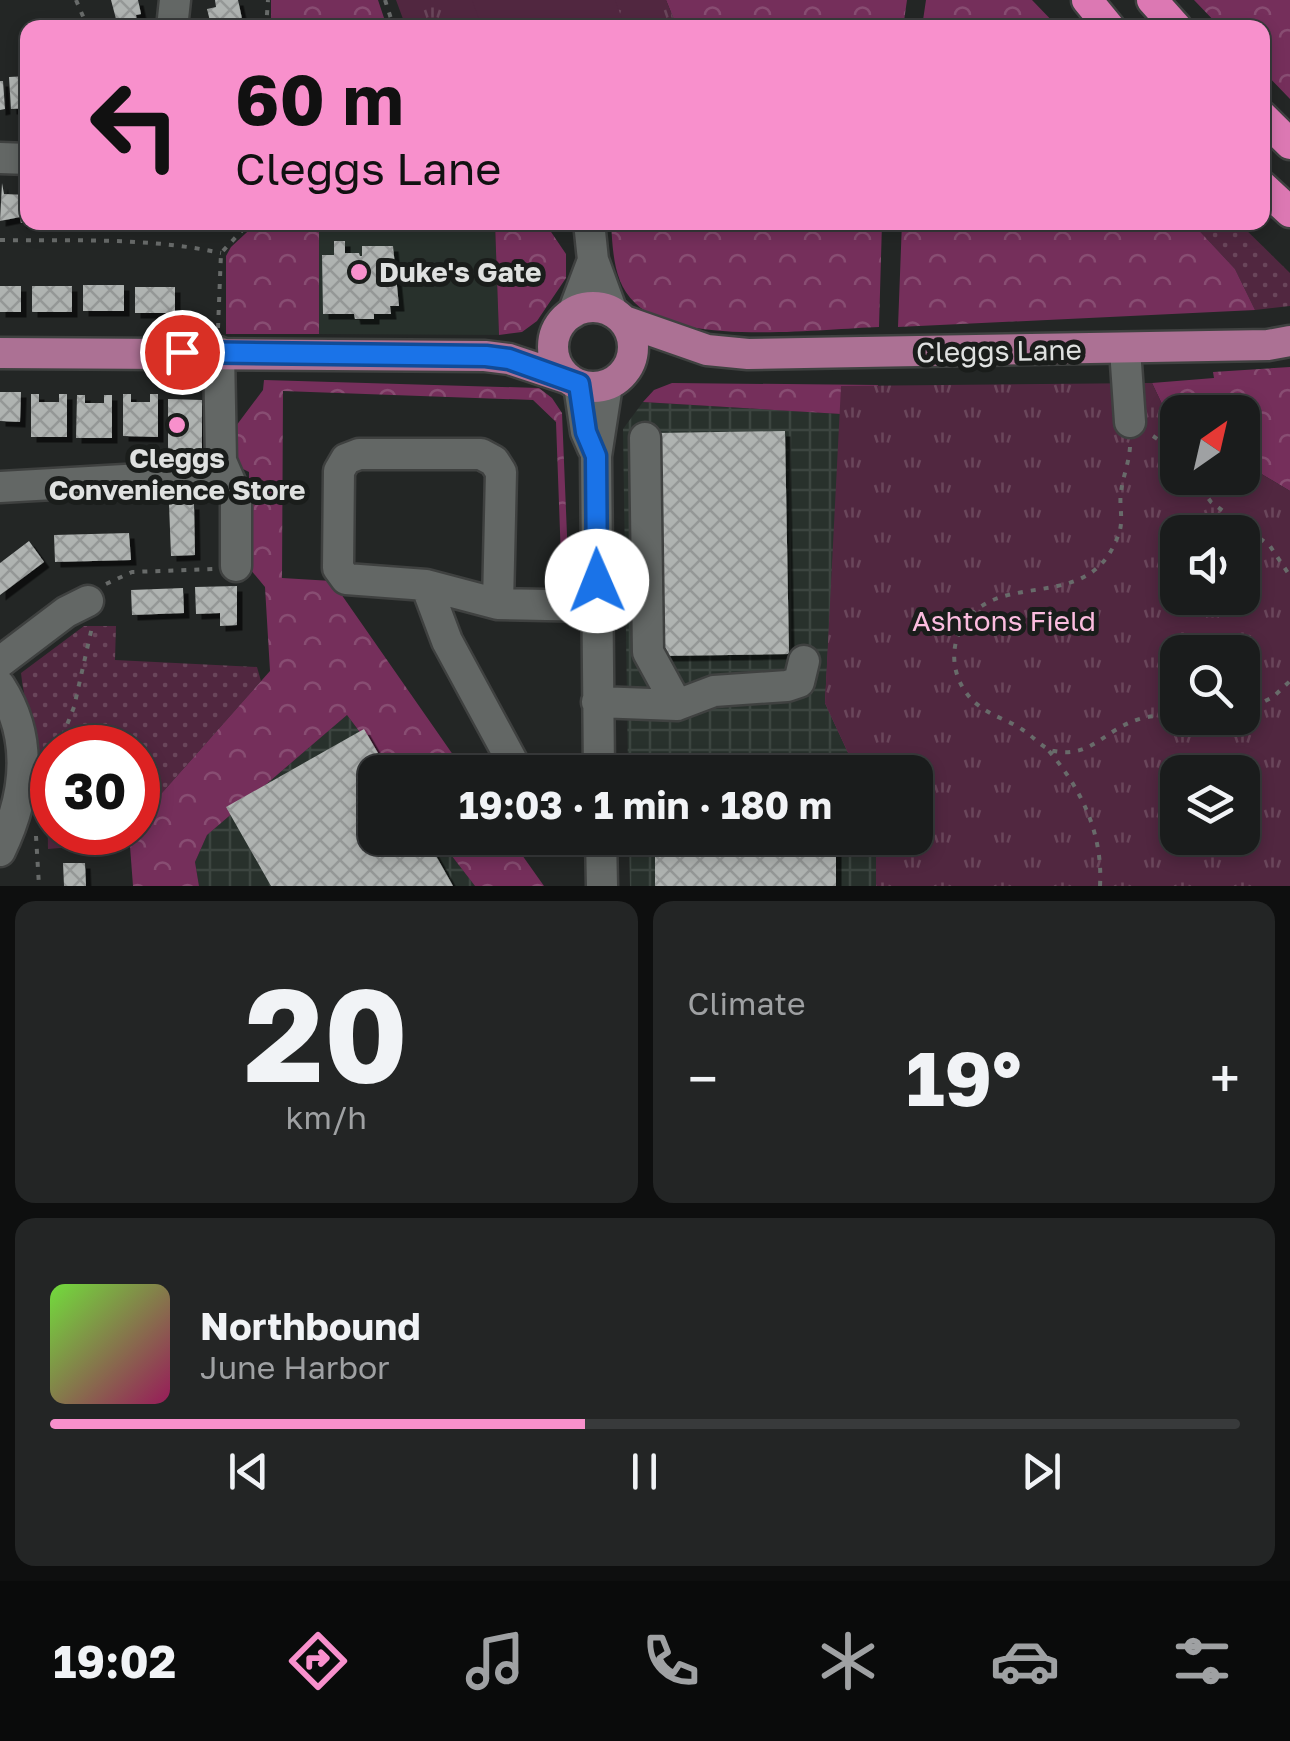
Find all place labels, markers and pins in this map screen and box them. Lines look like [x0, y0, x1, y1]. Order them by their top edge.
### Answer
place label: Duke's Gate [379, 255, 542, 288]
marker: Duke's Gate [348, 261, 370, 283]
pin [140, 310, 225, 395]
marker: Cleggs Convenience Store [166, 414, 188, 436]
place label: Cleggs Convenience Store [48, 441, 306, 506]

